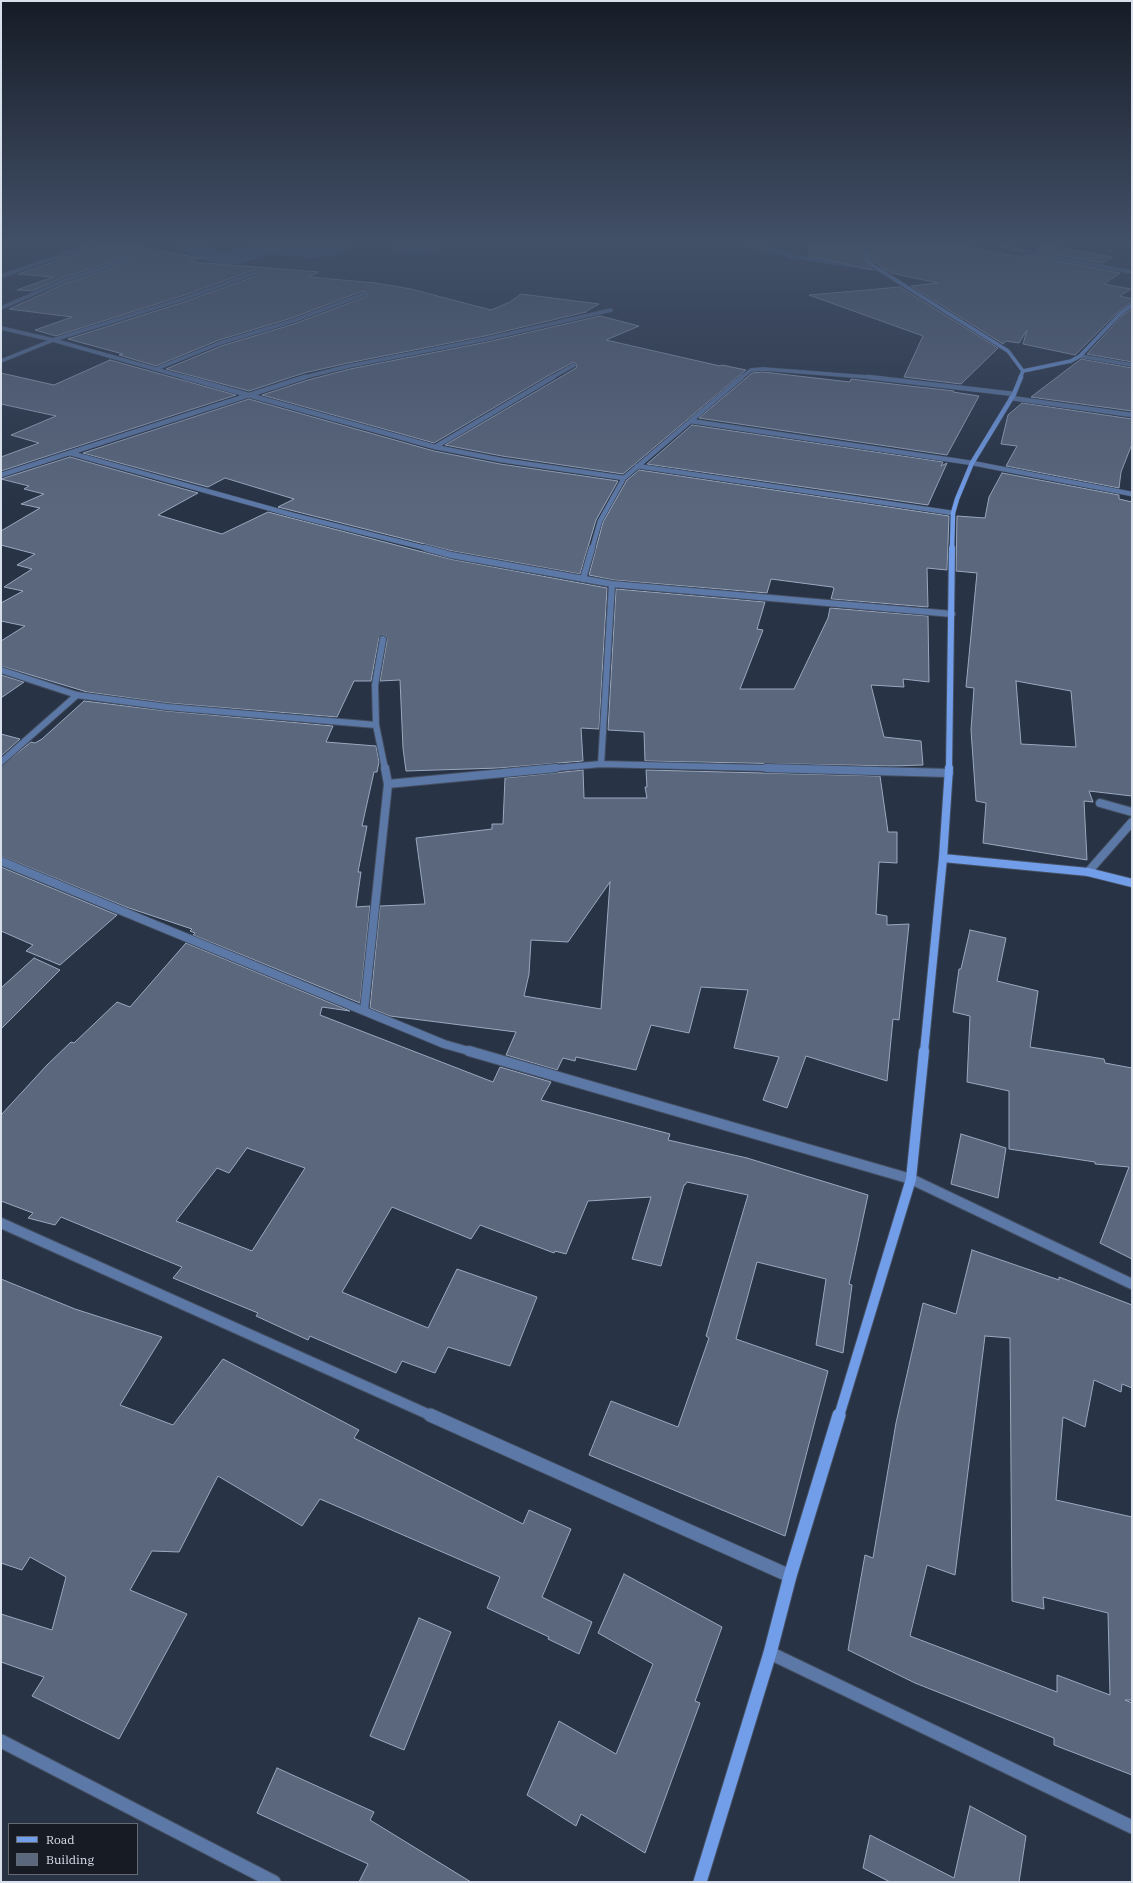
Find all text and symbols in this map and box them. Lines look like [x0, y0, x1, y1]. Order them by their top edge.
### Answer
legend [8, 1823, 138, 1875]
text: Road [46, 1832, 75, 1847]
text: Building [46, 1852, 94, 1867]

